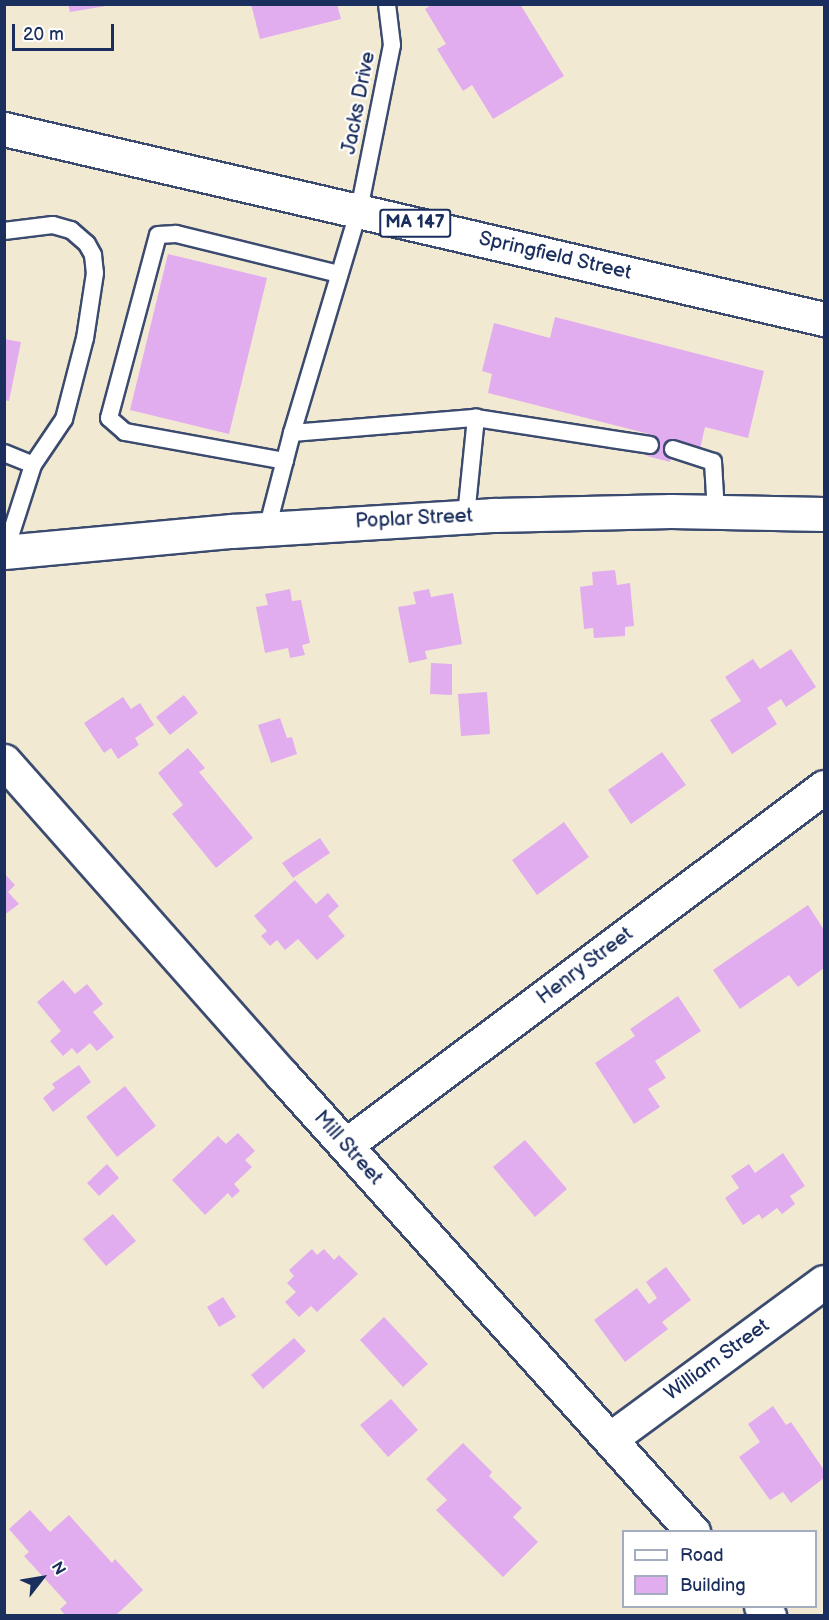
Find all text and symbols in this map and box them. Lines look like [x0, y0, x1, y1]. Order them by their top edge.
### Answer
scale bar [15, 12, 117, 50]
text: 20 m [23, 24, 64, 45]
street label: Jacks Drive [337, 50, 381, 156]
road number: MA 147 [379, 208, 451, 238]
street label: Springfield Street [476, 227, 634, 285]
street label: Poplar Street [354, 504, 474, 534]
street label: Henry Street [532, 922, 638, 1010]
street label: Mill Street [309, 1106, 387, 1190]
street label: William Street [660, 1314, 774, 1406]
legend [622, 1530, 817, 1608]
text: Road [680, 1545, 724, 1566]
north arrow [12, 1548, 72, 1608]
text: N [47, 1558, 69, 1579]
text: Building [680, 1575, 746, 1596]

